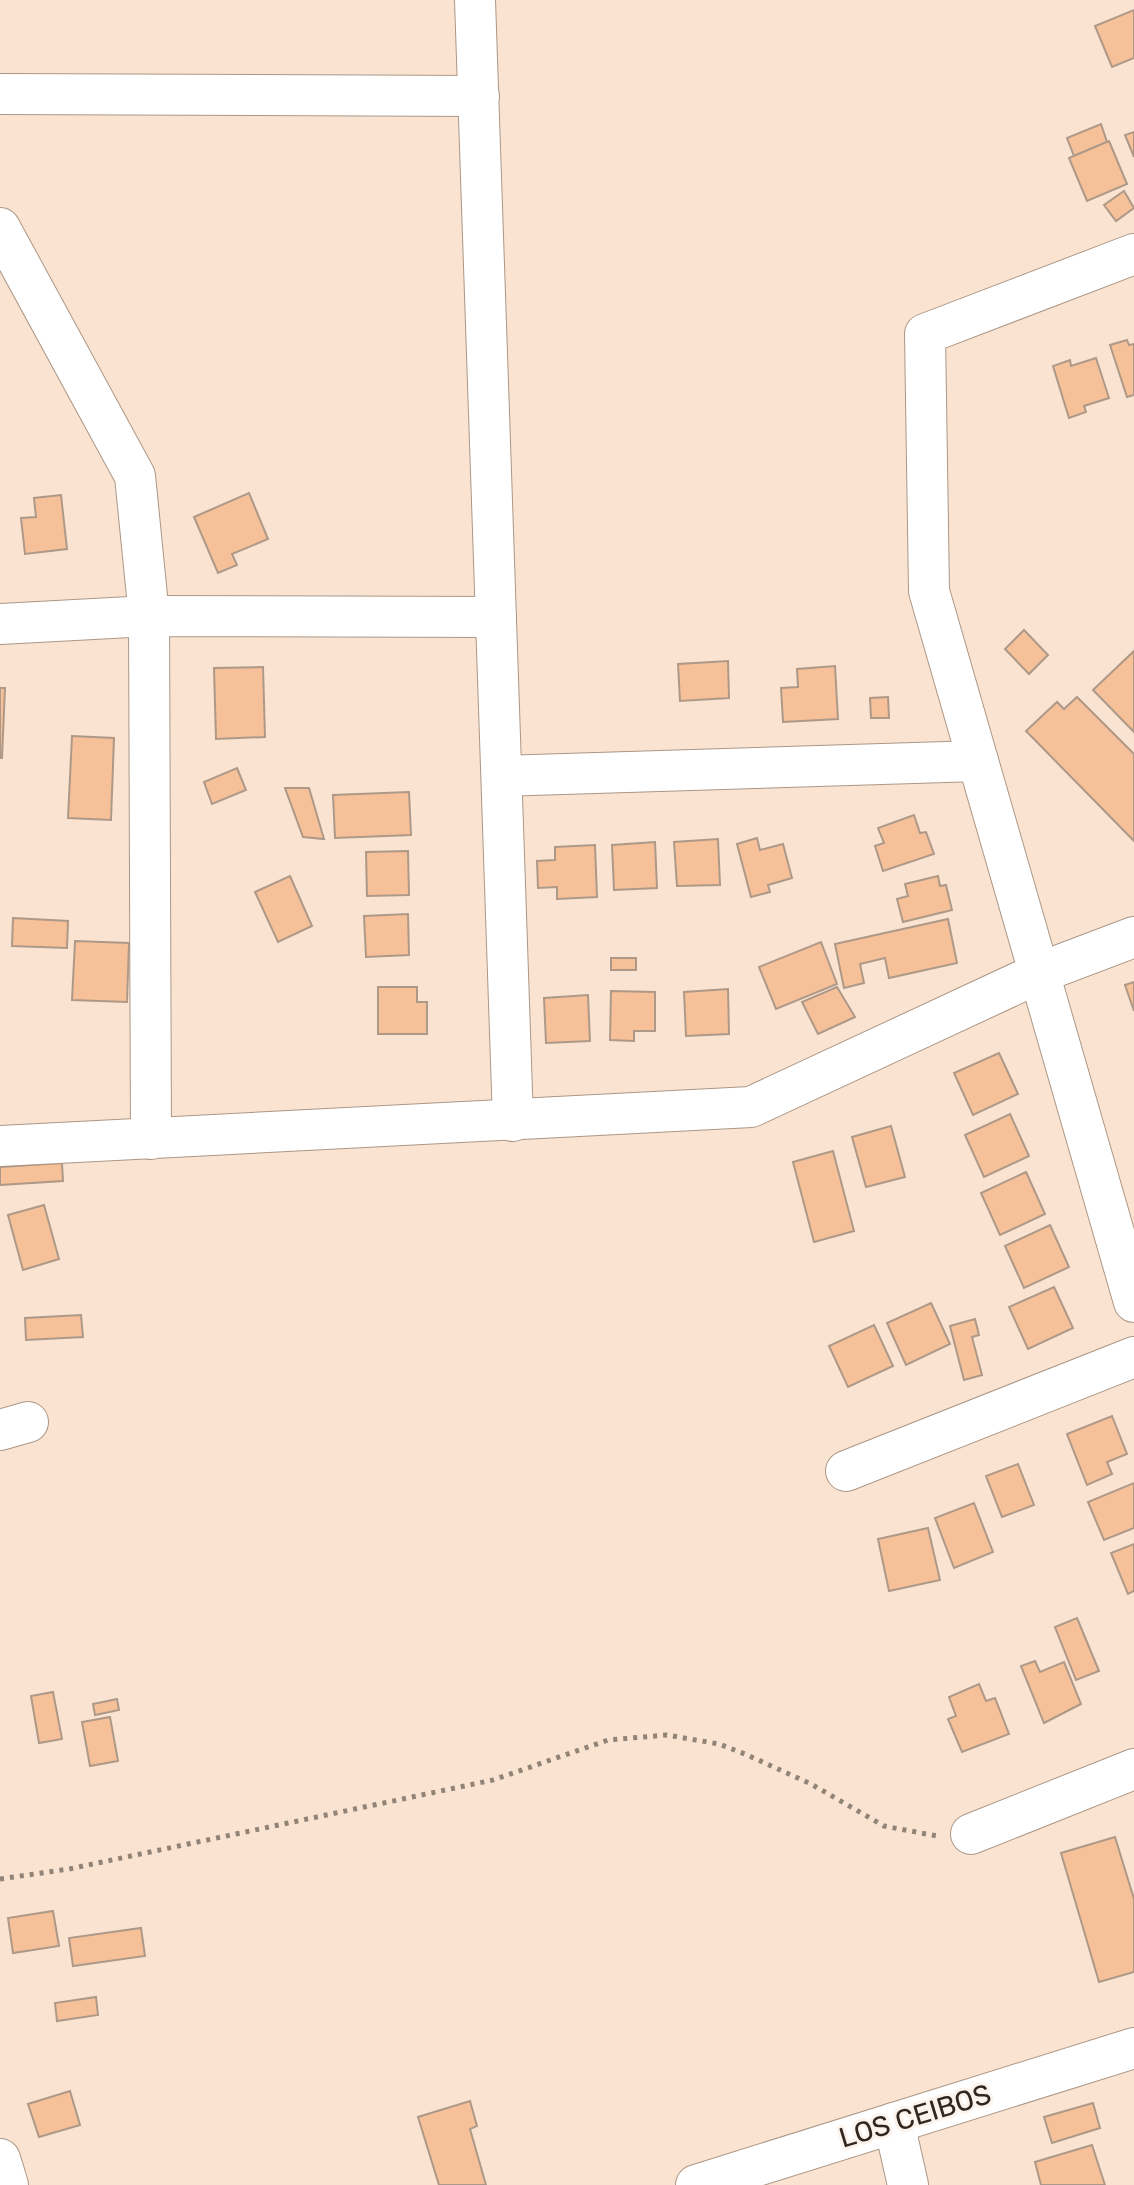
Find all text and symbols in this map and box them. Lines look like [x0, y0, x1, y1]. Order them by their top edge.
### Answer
street label: LOS CEIBOS [835, 2077, 995, 2155]

